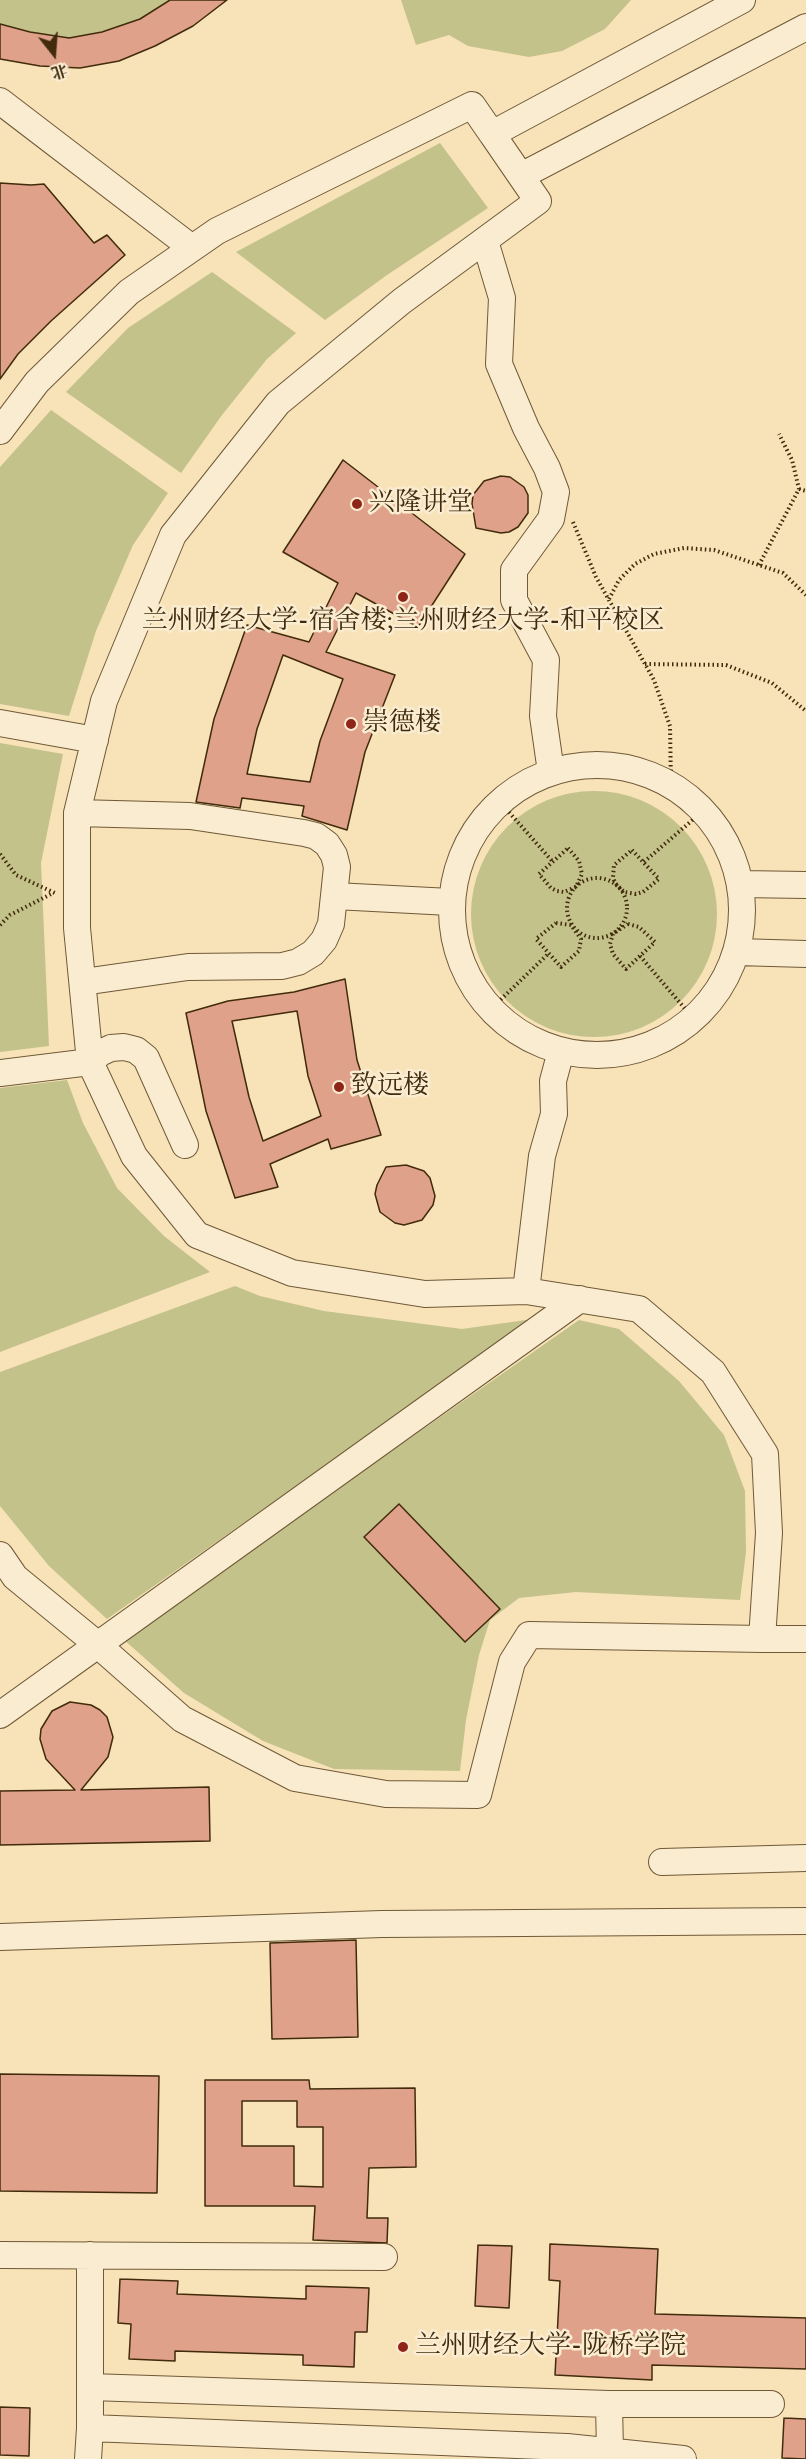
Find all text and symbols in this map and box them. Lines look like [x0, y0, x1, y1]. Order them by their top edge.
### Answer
north arrow [24, 24, 84, 84]
text: 北 [49, 59, 70, 83]
place label: 兴隆讲堂 [369, 488, 473, 520]
marker: 兴隆讲堂 [350, 497, 364, 511]
marker: 兰州财经大学-宿舍楼;兰州财经大学-和平校区 [396, 590, 410, 604]
place label: 兰州财经大学-宿舍楼;兰州财经大学-和平校区 [142, 606, 664, 638]
place label: 崇德楼 [363, 708, 441, 740]
marker: 崇德楼 [344, 717, 358, 731]
place label: 致远楼 [351, 1071, 429, 1103]
marker: 致远楼 [332, 1080, 346, 1094]
place label: 兰州财经大学-陇桥学院 [415, 2331, 686, 2363]
marker: 兰州财经大学-陇桥学院 [396, 2340, 410, 2354]

